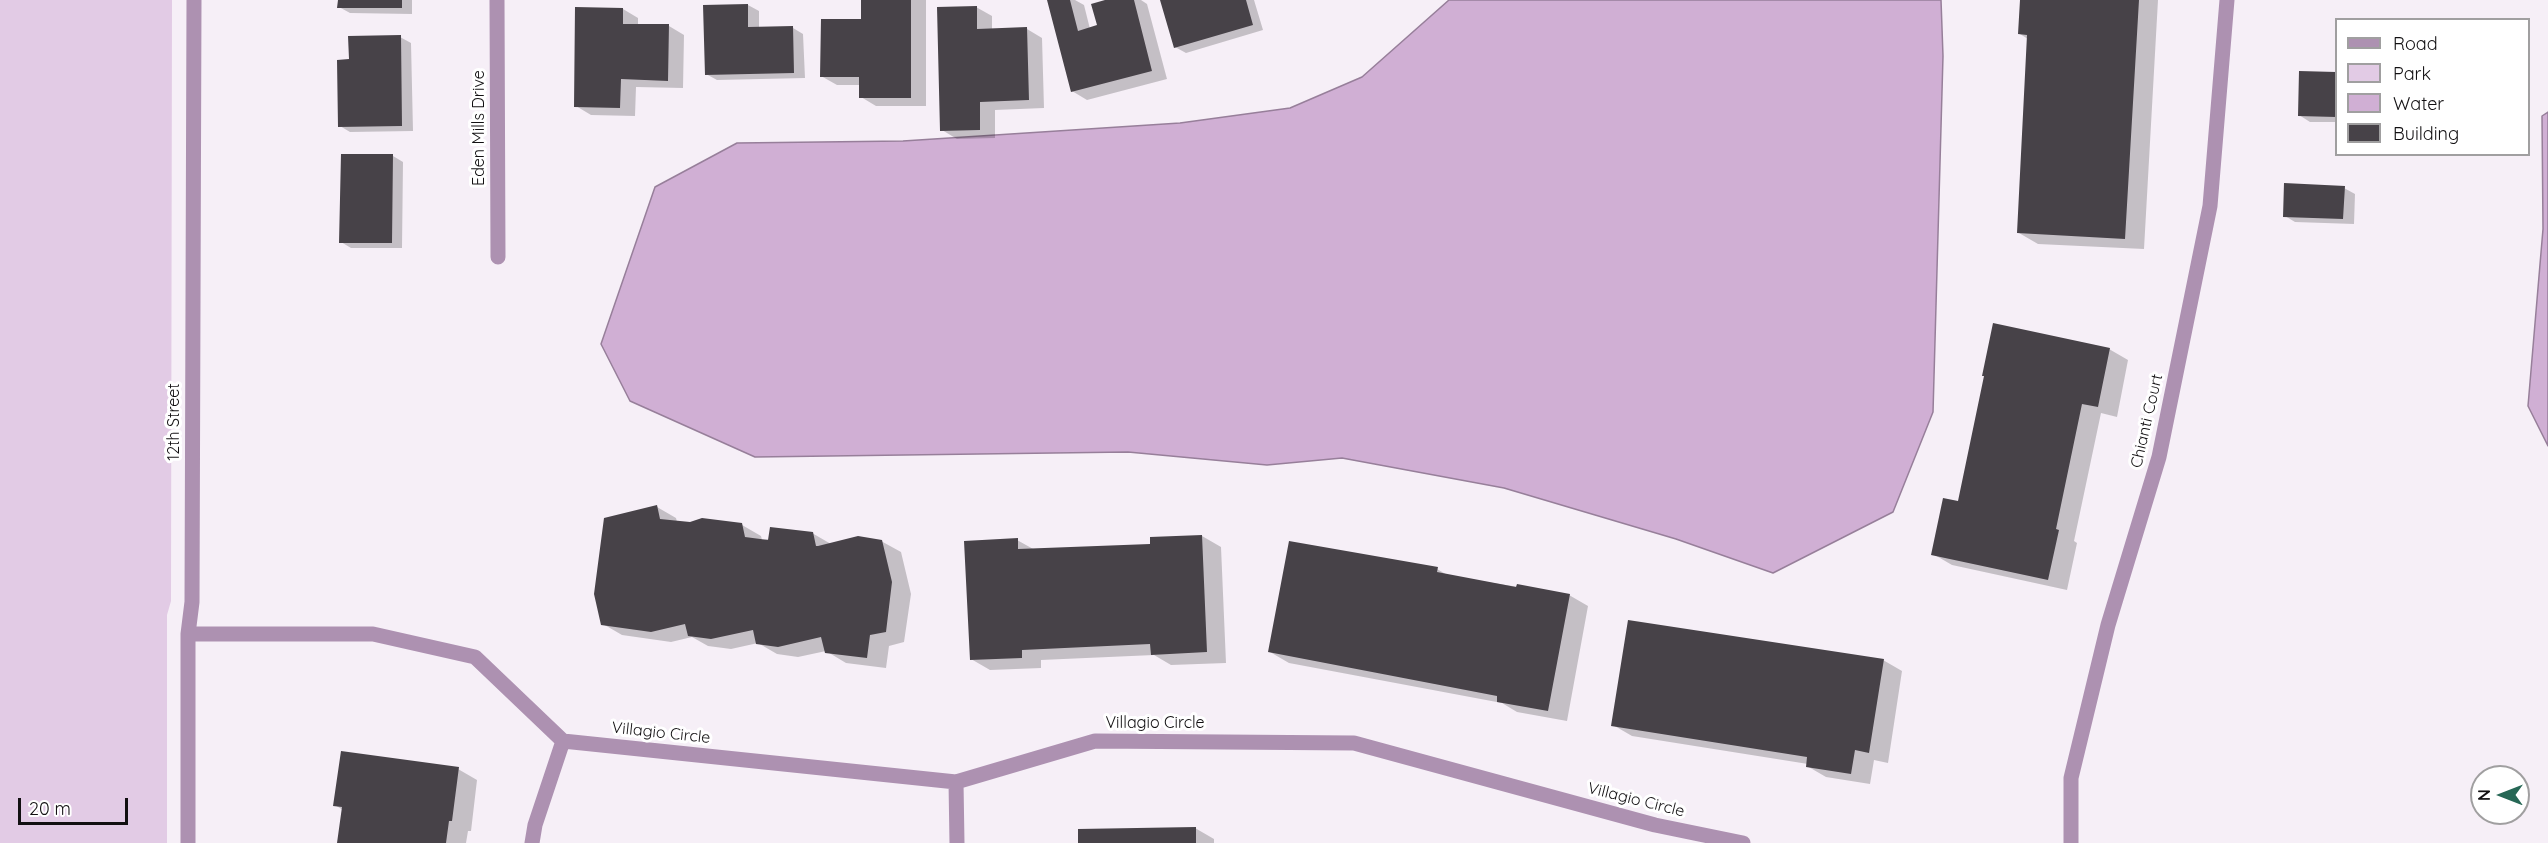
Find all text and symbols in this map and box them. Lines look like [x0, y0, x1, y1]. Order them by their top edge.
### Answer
legend [2335, 18, 2530, 156]
text: Road [2393, 32, 2438, 55]
text: Park [2393, 62, 2431, 85]
street label: Eden Mills Drive [469, 70, 489, 186]
text: Water [2393, 92, 2444, 115]
text: Building [2393, 122, 2459, 145]
street label: Chianti Court [2127, 372, 2167, 470]
street label: 12th Street [164, 383, 184, 461]
street label: Villagio Circle [1105, 713, 1205, 733]
street label: Villagio Circle [611, 718, 711, 748]
north arrow [2470, 765, 2530, 825]
street label: Villagio Circle [1586, 779, 1686, 821]
scale bar [21, 786, 130, 824]
text: N [2474, 789, 2494, 801]
text: 20 m [29, 797, 71, 820]

